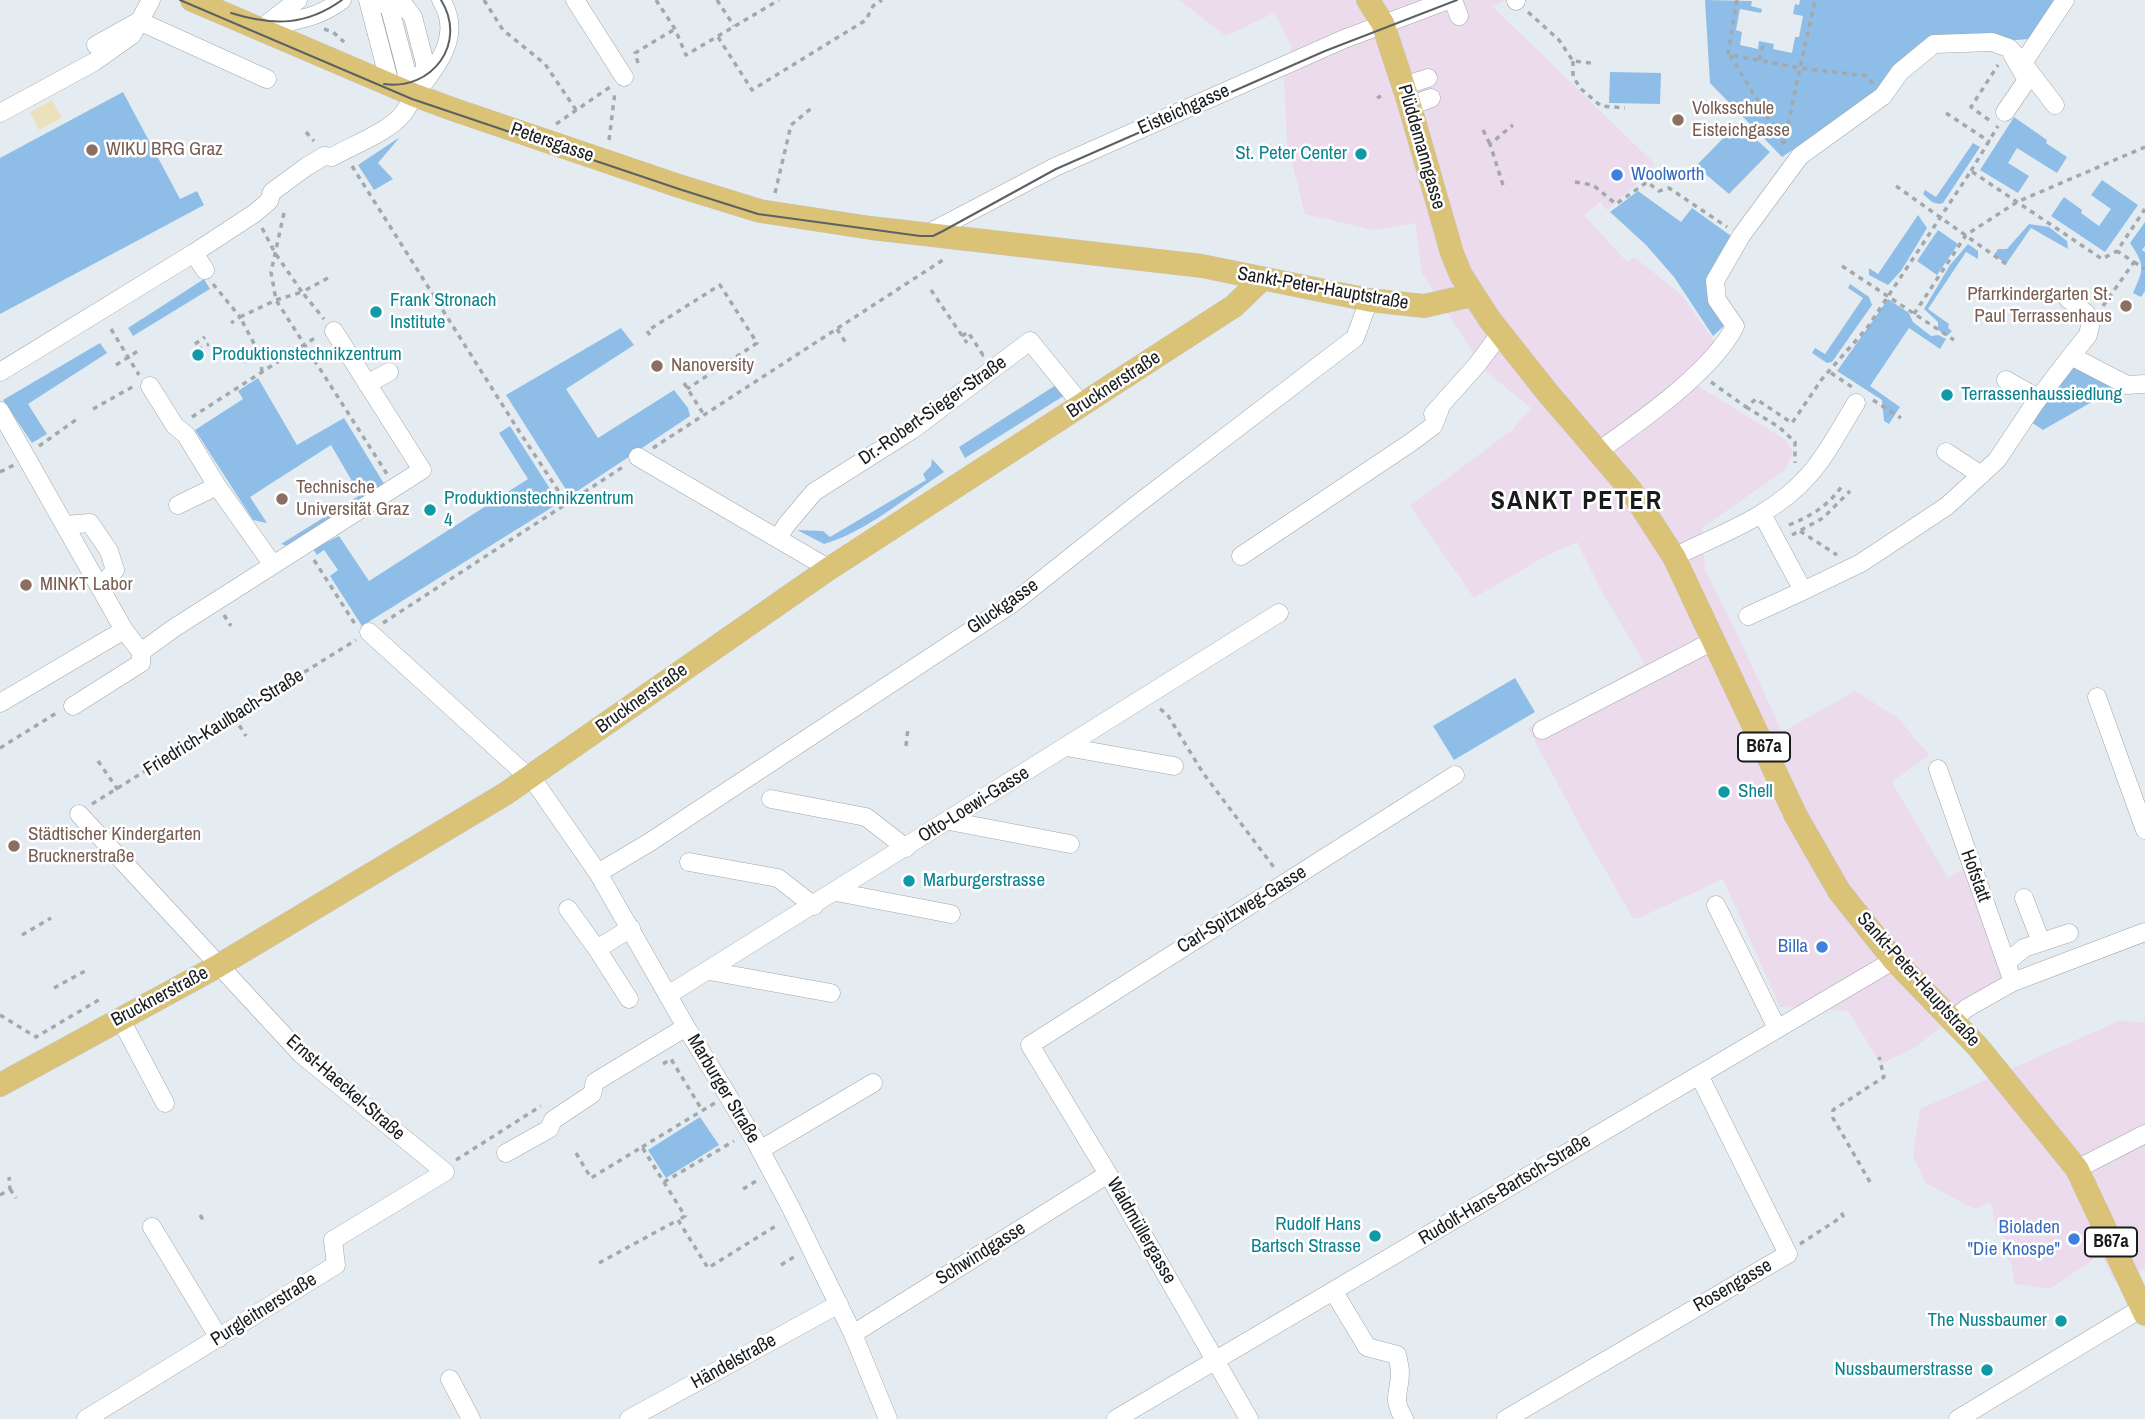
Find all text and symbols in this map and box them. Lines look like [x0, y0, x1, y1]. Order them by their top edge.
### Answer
street label: Eisteichgasse [1135, 80, 1233, 140]
street label: Plüddemanngasse [1392, 82, 1450, 212]
place label: Volksschule Eisteichgasse [1692, 98, 1790, 142]
marker: Volksschule Eisteichgasse [1670, 112, 1686, 128]
street label: Petersgasse [507, 118, 597, 168]
place label: WIKU BRG Graz [106, 139, 223, 161]
marker: WIKU BRG Graz [84, 142, 100, 158]
place label: St. Peter Center [1235, 143, 1347, 165]
marker: St. Peter Center [1353, 146, 1369, 162]
place label: Woolworth [1631, 164, 1704, 186]
marker: Woolworth [1609, 167, 1625, 183]
street label: Sankt-Peter-Hauptstraße [1236, 263, 1410, 315]
place label: Pfarrkindergarten St. Paul Terrassenhaus [1967, 284, 2112, 328]
place label: Frank Stronach Institute [390, 290, 497, 334]
marker: Pfarrkindergarten St. Paul Terrassenhaus [2118, 298, 2134, 314]
marker: Frank Stronach Institute [368, 304, 384, 320]
place label: Produktionstechnikzentrum [212, 344, 402, 366]
street label: Brucknerstraße [1063, 346, 1165, 424]
marker: Produktionstechnikzentrum [190, 347, 206, 363]
street label: Dr.-Robert-Sieger-Straße [855, 352, 1011, 470]
place label: Nanoversity [671, 355, 754, 377]
marker: Nanoversity [649, 358, 665, 374]
place label: Terrassenhaussiedlung [1961, 384, 2122, 406]
marker: Terrassenhaussiedlung [1939, 387, 1955, 403]
place label: Technische Universität Graz [296, 477, 409, 521]
district label: SANKT PETER [1492, 486, 1662, 518]
place label: Produktionstechnikzentrum 4 [444, 488, 634, 532]
marker: Technische Universität Graz [274, 491, 290, 507]
marker: Produktionstechnikzentrum 4 [422, 502, 438, 518]
place label: MINKT Labor [40, 574, 133, 596]
street label: Gluckgasse [963, 574, 1043, 640]
marker: MINKT Labor [18, 577, 34, 593]
street label: Brucknerstraße [592, 659, 692, 739]
street label: Friedrich-Kaulbach-Straße [140, 664, 308, 782]
road number: B67a [1738, 732, 1790, 762]
street label: Otto-Loewi-Gasse [914, 762, 1034, 848]
place label: Shell [1738, 781, 1773, 803]
marker: Shell [1716, 784, 1732, 800]
place label: Städtischer Kindergarten Brucknerstraße [28, 824, 201, 868]
marker: Städtischer Kindergarten Brucknerstraße [6, 838, 22, 854]
street label: Hofstatt [1955, 847, 1995, 905]
street label: Carl-Spitzweg-Gasse [1173, 861, 1311, 959]
place label: Marburgerstrasse [923, 870, 1045, 892]
marker: Marburgerstrasse [901, 873, 917, 889]
street label: Sankt-Peter-Hauptstraße [1852, 908, 1984, 1052]
place label: Billa [1778, 936, 1808, 958]
marker: Billa [1814, 939, 1830, 955]
street label: Brucknerstraße [108, 962, 212, 1032]
street label: Ernst-Haeckel-Straße [281, 1030, 409, 1146]
street label: Marburger Straße [682, 1030, 764, 1148]
street label: Rudolf-Hans-Bartsch-Straße [1415, 1130, 1595, 1250]
street label: Waldmüllergasse [1101, 1174, 1181, 1288]
place label: Rudolf Hans Bartsch Strasse [1251, 1214, 1361, 1258]
street label: Schwindgasse [932, 1217, 1030, 1291]
place label: Bioladen "Die Knospe" [1968, 1217, 2060, 1261]
road number: B67a [2085, 1227, 2137, 1256]
marker: Rudolf Hans Bartsch Strasse [1367, 1228, 1383, 1244]
marker: Bioladen "Die Knospe" [2066, 1231, 2082, 1247]
street label: Rosengasse [1690, 1254, 1776, 1318]
street label: Purgleitnerstraße [207, 1268, 321, 1352]
place label: The Nussbaumer [1928, 1310, 2047, 1332]
marker: The Nussbaumer [2053, 1313, 2069, 1329]
street label: Händelstraße [688, 1329, 780, 1395]
place label: Nussbaumerstrasse [1834, 1359, 1973, 1381]
marker: Nussbaumerstrasse [1979, 1362, 1995, 1378]

